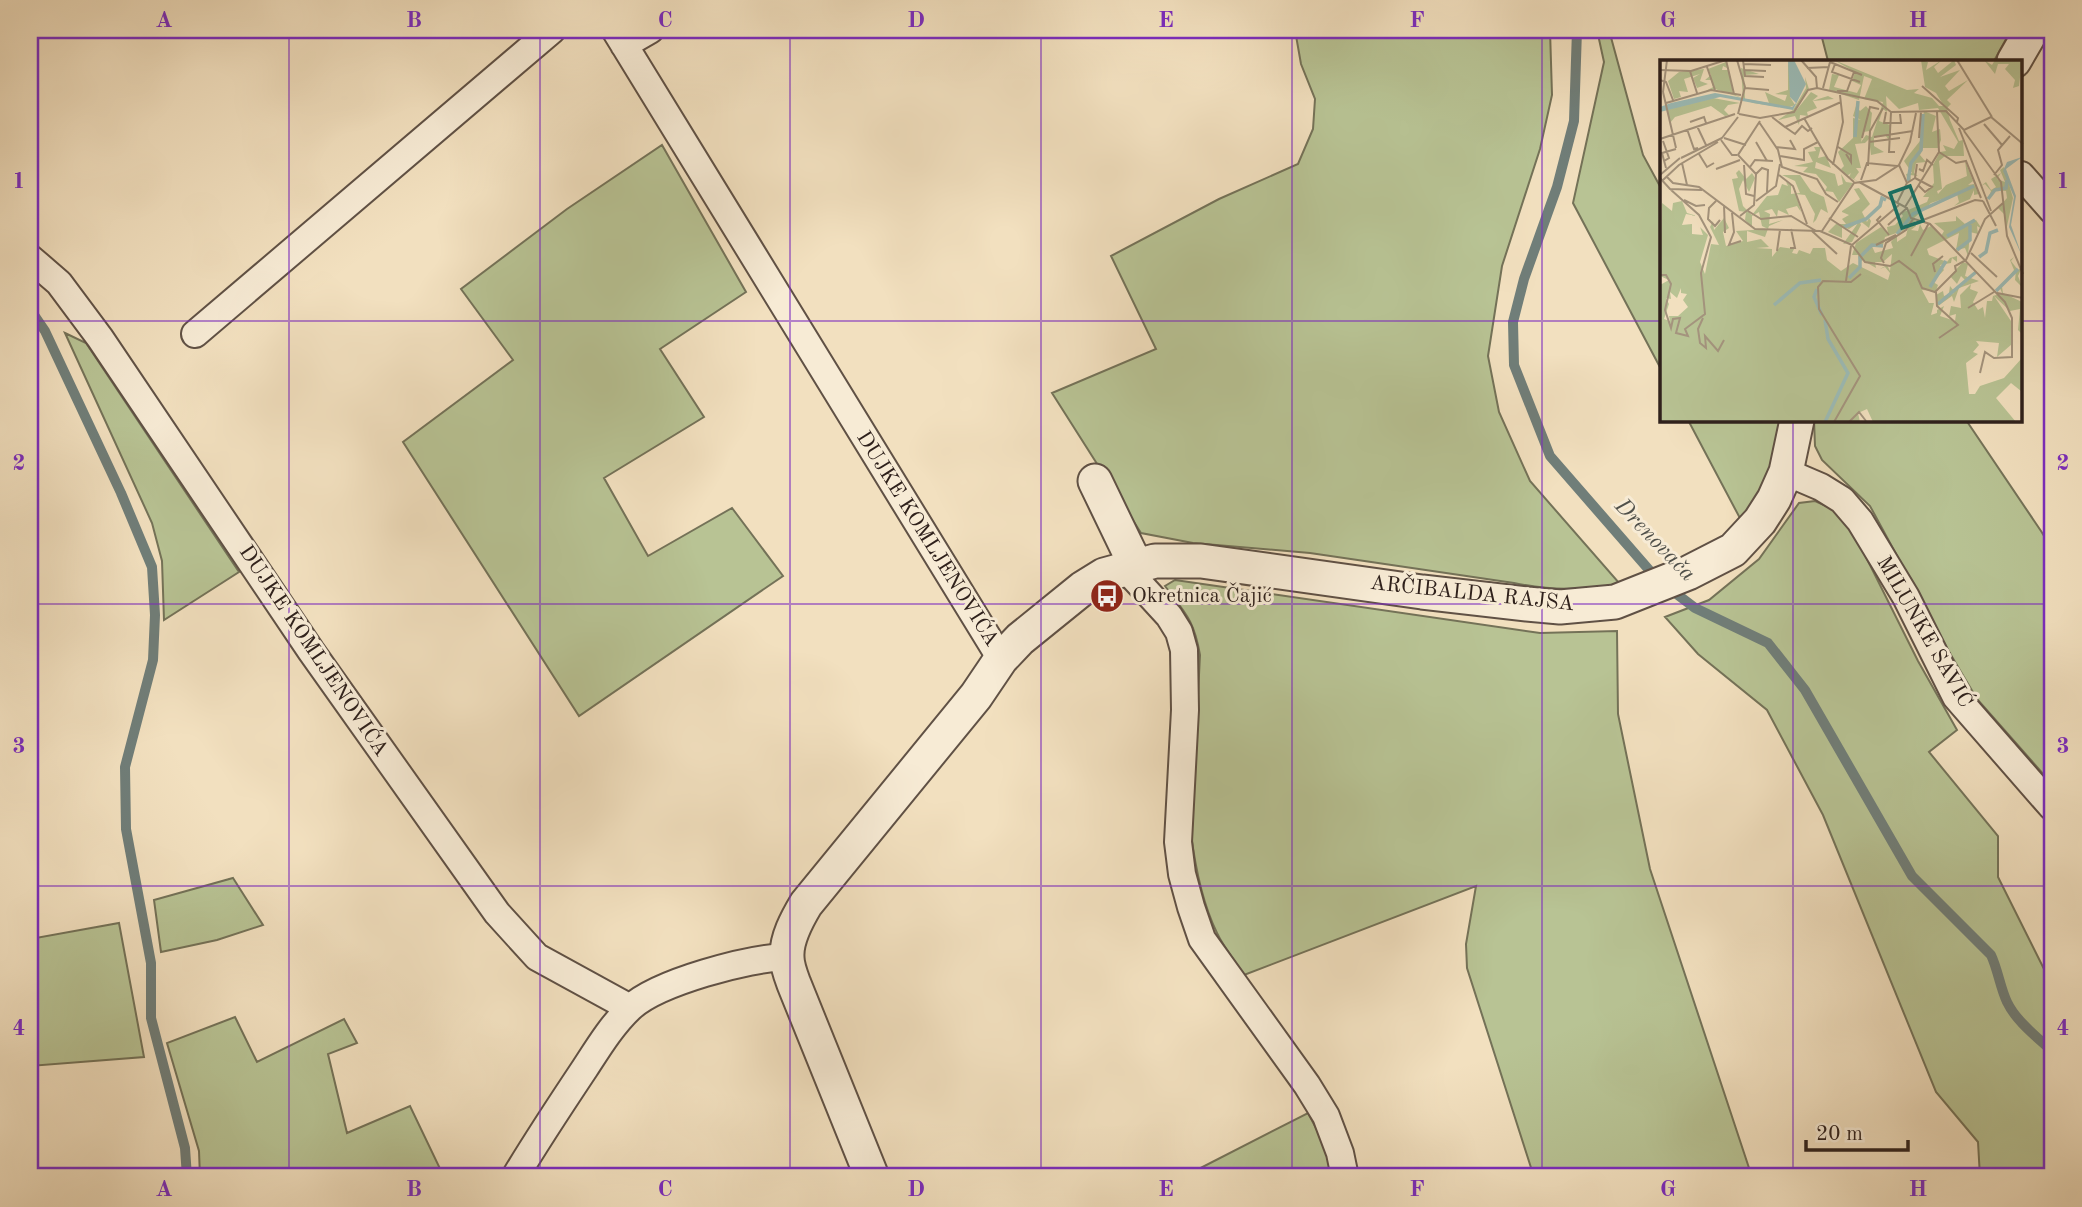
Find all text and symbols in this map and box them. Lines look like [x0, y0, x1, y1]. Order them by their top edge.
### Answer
text: A [155, 9, 173, 32]
text: B [406, 9, 422, 32]
text: C [657, 9, 673, 32]
text: D [907, 9, 925, 32]
text: E [1158, 9, 1174, 32]
text: F [1409, 9, 1425, 32]
text: G [1660, 9, 1676, 32]
text: H [1909, 9, 1927, 32]
inset map [1660, 60, 2022, 422]
text: 1 [12, 170, 26, 193]
text: 1 [2056, 170, 2070, 193]
street label: DUJKE KOMLJENOVIĆA [852, 425, 1006, 650]
text: 2 [12, 452, 26, 475]
text: 2 [2056, 452, 2070, 475]
water label: Drenovača [1609, 493, 1700, 586]
street label: DUJKE KOMLJENOVIĆA [235, 539, 396, 760]
street label: MILUNKE SAVIĆ [1872, 550, 1980, 711]
street label: ARČIBALDA RAJSA [1369, 569, 1576, 615]
bus stop icon: Okretnica Čajić [1088, 577, 1126, 615]
place label: Okretnica Čajić [1132, 582, 1272, 607]
text: 3 [12, 735, 26, 758]
text: 3 [2056, 735, 2070, 758]
text: 4 [12, 1017, 26, 1040]
text: 4 [2056, 1017, 2070, 1040]
scale bar [1806, 1109, 1907, 1153]
text: 20 m [1816, 1124, 1863, 1145]
text: A [155, 1178, 173, 1201]
text: B [406, 1178, 422, 1201]
text: C [657, 1178, 673, 1201]
text: D [907, 1178, 925, 1201]
text: E [1158, 1178, 1174, 1201]
text: F [1409, 1178, 1425, 1201]
text: G [1660, 1178, 1676, 1201]
text: H [1909, 1178, 1927, 1201]

